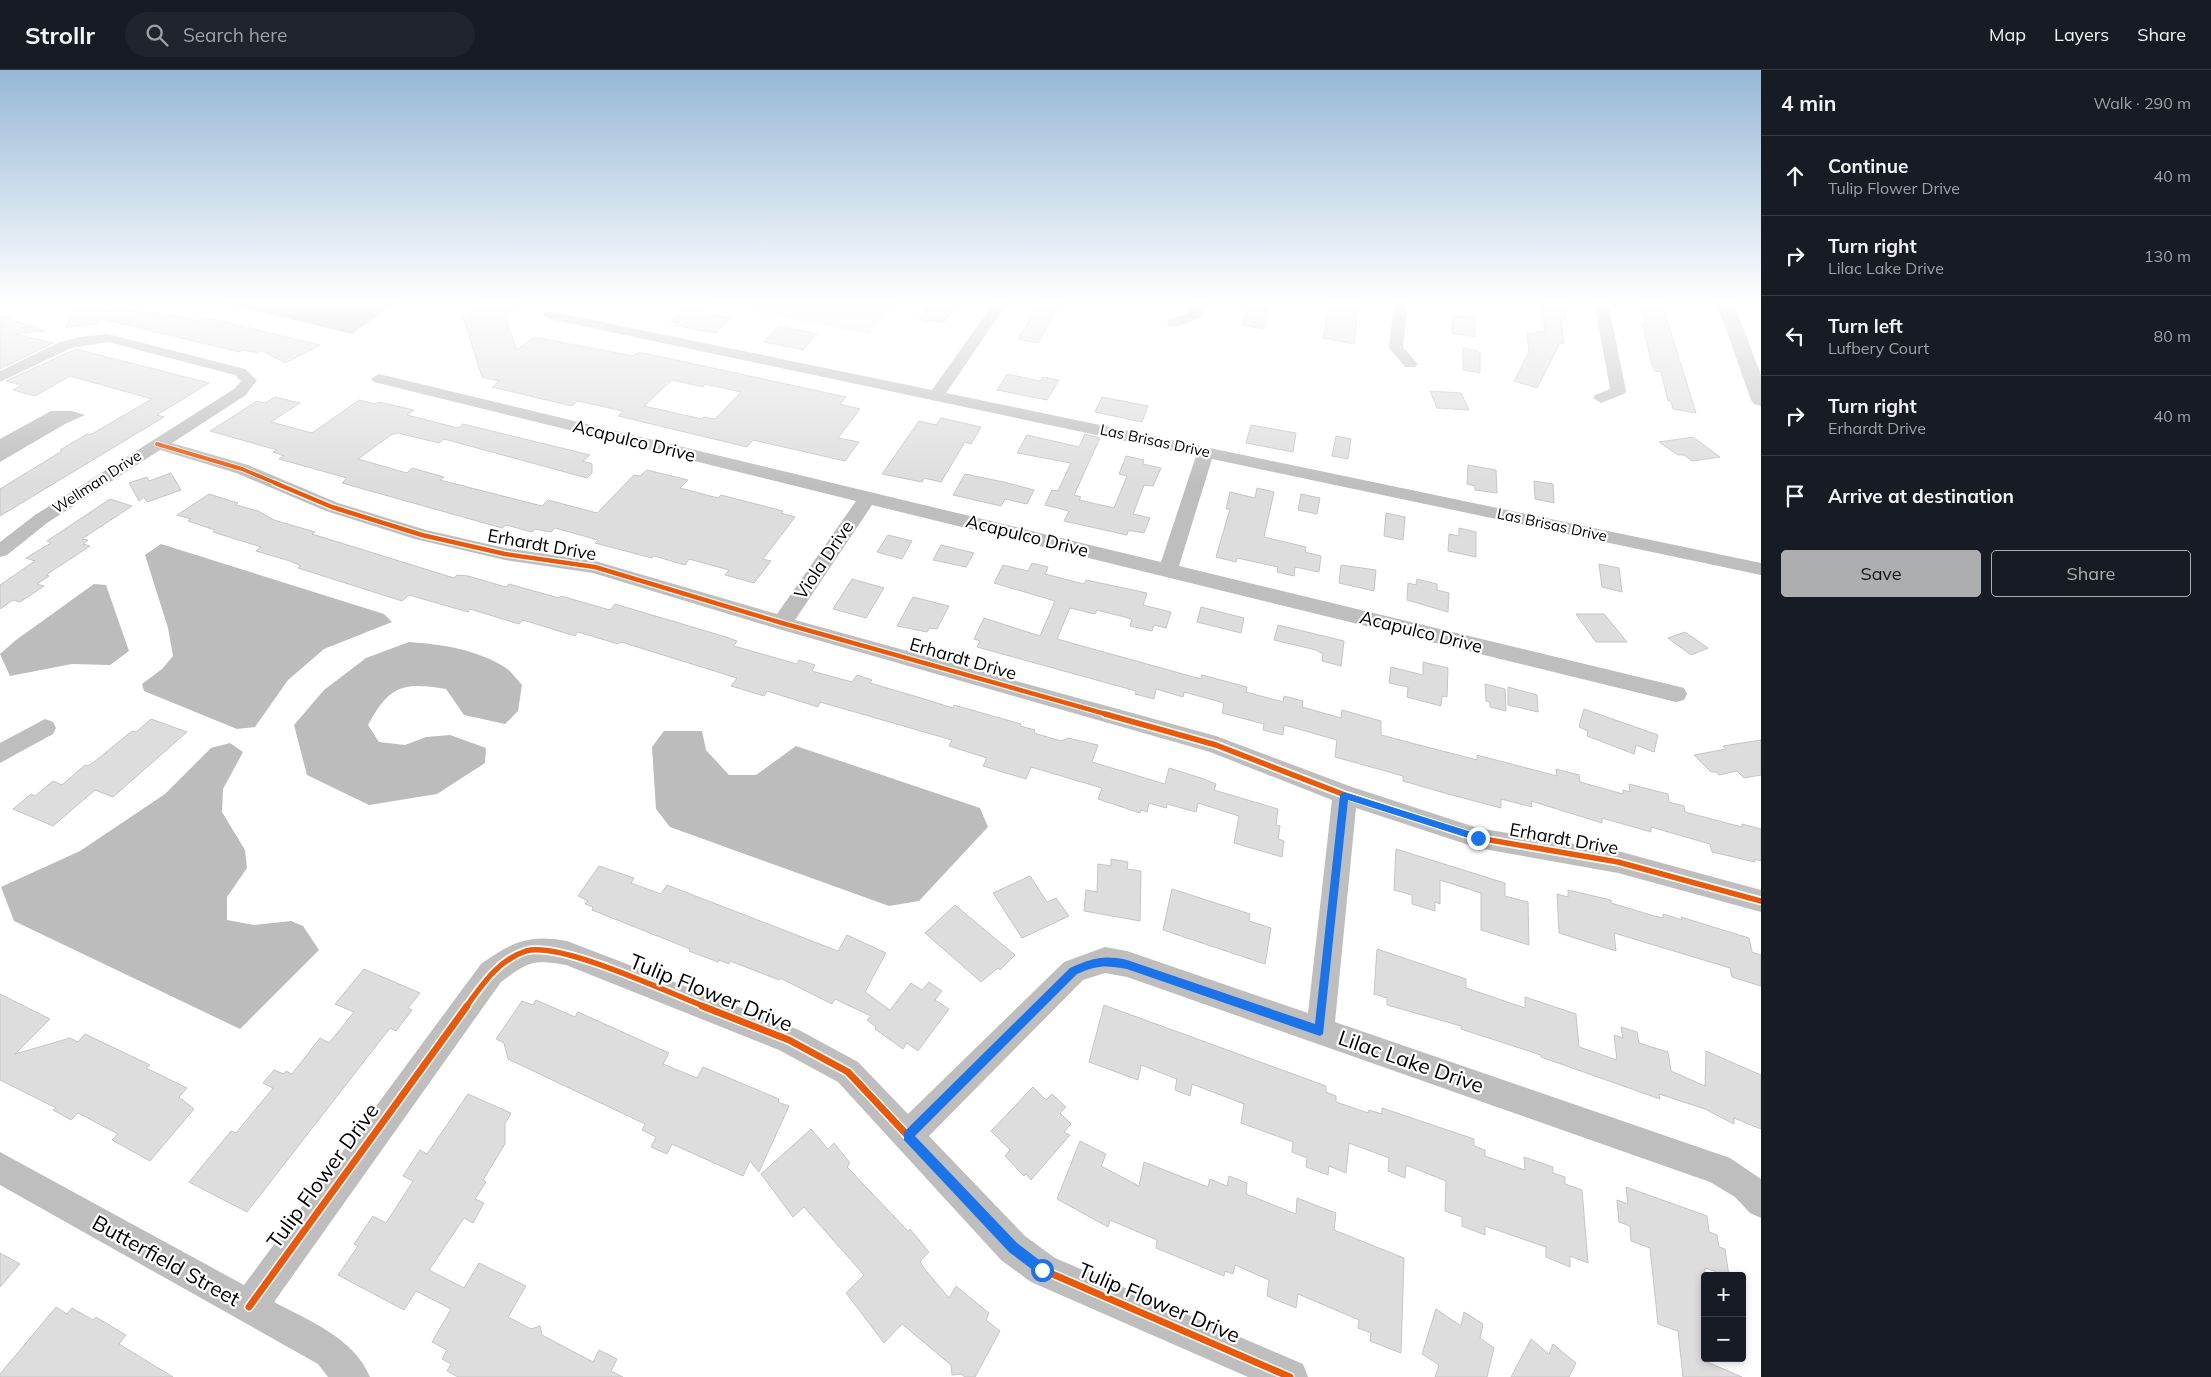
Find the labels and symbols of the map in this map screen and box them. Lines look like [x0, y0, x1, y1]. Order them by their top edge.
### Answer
street label: Acapulco Drive [570, 414, 698, 467]
street label: Las Brisas Drive [1098, 420, 1212, 461]
street label: Wellman Drive [49, 446, 145, 517]
street label: Las Brisas Drive [1495, 504, 1609, 545]
street label: Acapulco Drive [963, 509, 1091, 562]
street label: Viola Drive [789, 516, 858, 604]
street label: Erhardt Drive [486, 524, 598, 565]
street label: Acapulco Drive [1357, 605, 1485, 658]
street label: Erhardt Drive [907, 632, 1019, 685]
street label: Erhardt Drive [1508, 818, 1620, 859]
route end [1467, 827, 1490, 850]
street label: Tulip Flower Drive [626, 948, 797, 1037]
street label: Lilac Lake Drive [1335, 1024, 1487, 1098]
street label: Tulip Flower Drive [261, 1098, 384, 1253]
street label: Butterfield Street [88, 1209, 245, 1311]
street label: Tulip Flower Drive [1075, 1256, 1244, 1348]
route start [1031, 1259, 1054, 1282]

